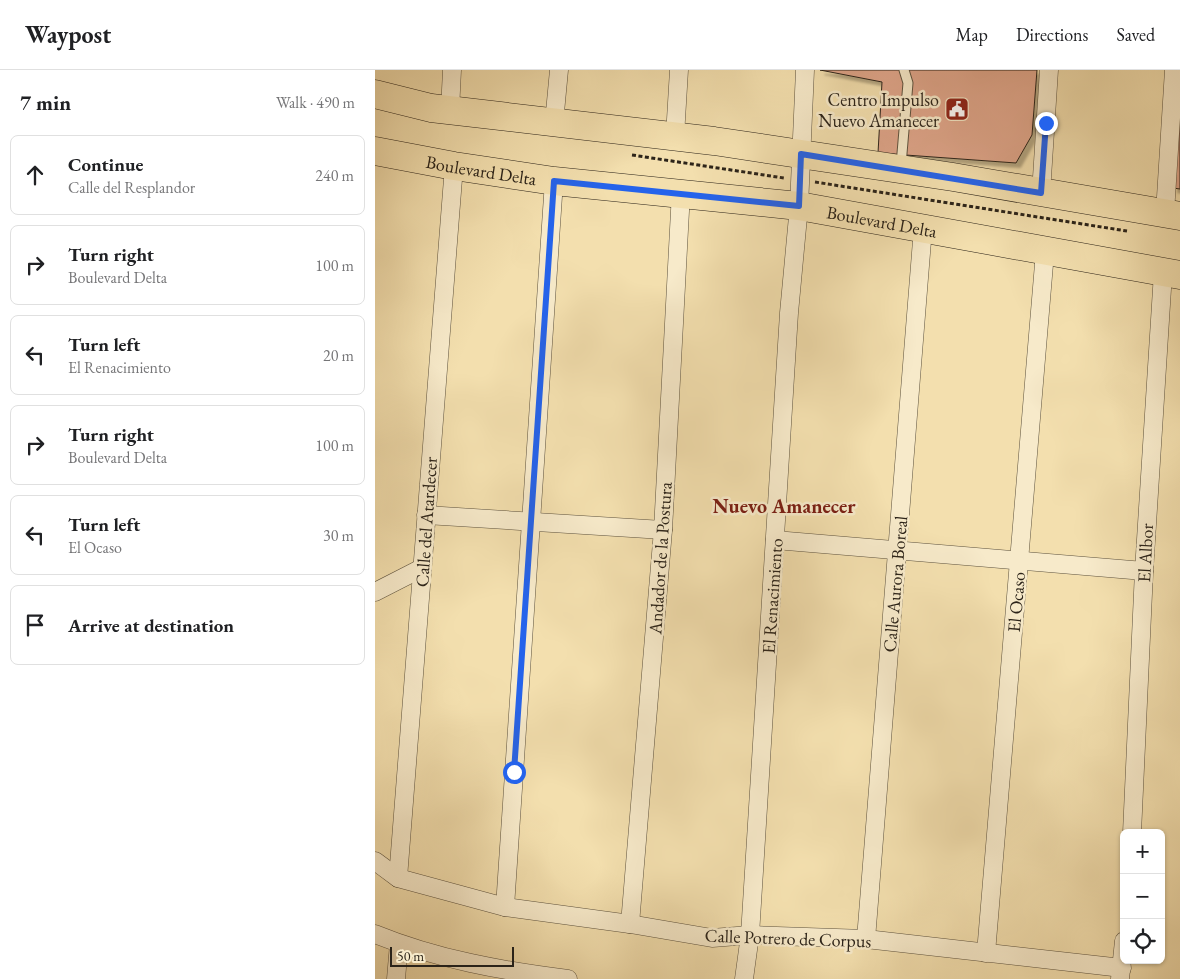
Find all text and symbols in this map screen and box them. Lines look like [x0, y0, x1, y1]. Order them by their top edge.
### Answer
text: Waypost [25, 19, 111, 50]
text: Map [956, 23, 988, 46]
text: Directions [1016, 23, 1088, 46]
text: Saved [1116, 23, 1155, 46]
place label: Centro Impulso Nuevo Amanecer [818, 88, 939, 132]
text: 7 min [20, 89, 71, 116]
text: Walk · 490 m [276, 92, 355, 113]
public building icon: Centro Impulso Nuevo Amanecer [944, 96, 970, 122]
route end [1035, 112, 1058, 135]
street label: Boulevard Delta [424, 149, 539, 190]
text: Continue [68, 152, 143, 177]
icon: ahead [21, 161, 49, 189]
text: 240 m [315, 165, 354, 186]
text: Calle del Resplandor [68, 177, 195, 198]
street label: Boulevard Delta [825, 200, 940, 242]
text: Turn right [68, 242, 154, 267]
icon: right [21, 251, 49, 279]
text: 100 m [315, 255, 354, 276]
text: Boulevard Delta [68, 267, 167, 288]
text: Turn left [68, 332, 140, 357]
icon: left [21, 341, 49, 369]
text: 20 m [323, 345, 354, 366]
text: El Renacimiento [68, 357, 171, 378]
text: Turn right [68, 422, 154, 447]
icon: right [21, 431, 49, 459]
text: 100 m [315, 435, 354, 456]
text: Boulevard Delta [68, 447, 167, 468]
street label: Calle del Atardecer [410, 456, 442, 588]
street label: Andador de la Postura [643, 480, 677, 636]
district label: Nuevo Amanecer [712, 493, 856, 519]
text: Turn left [68, 512, 140, 537]
street label: Calle Aurora Boreal [878, 515, 912, 653]
icon: left [21, 521, 49, 549]
street label: El Albor [1132, 523, 1158, 583]
text: 30 m [323, 525, 354, 546]
text: El Ocaso [68, 537, 122, 558]
street label: El Renacimiento [756, 537, 788, 655]
street label: El Ocaso [1002, 571, 1030, 633]
icon: arrive [21, 611, 49, 639]
text: Arrive at destination [68, 613, 234, 638]
route start [503, 761, 526, 784]
map controls [1120, 829, 1165, 964]
button: + [1120, 829, 1165, 874]
button: − [1120, 874, 1165, 919]
button: locate [1120, 919, 1165, 964]
street label: Calle Potrero de Corpus [704, 924, 872, 952]
scale bar [390, 944, 514, 967]
text: 50 m [397, 947, 424, 965]

